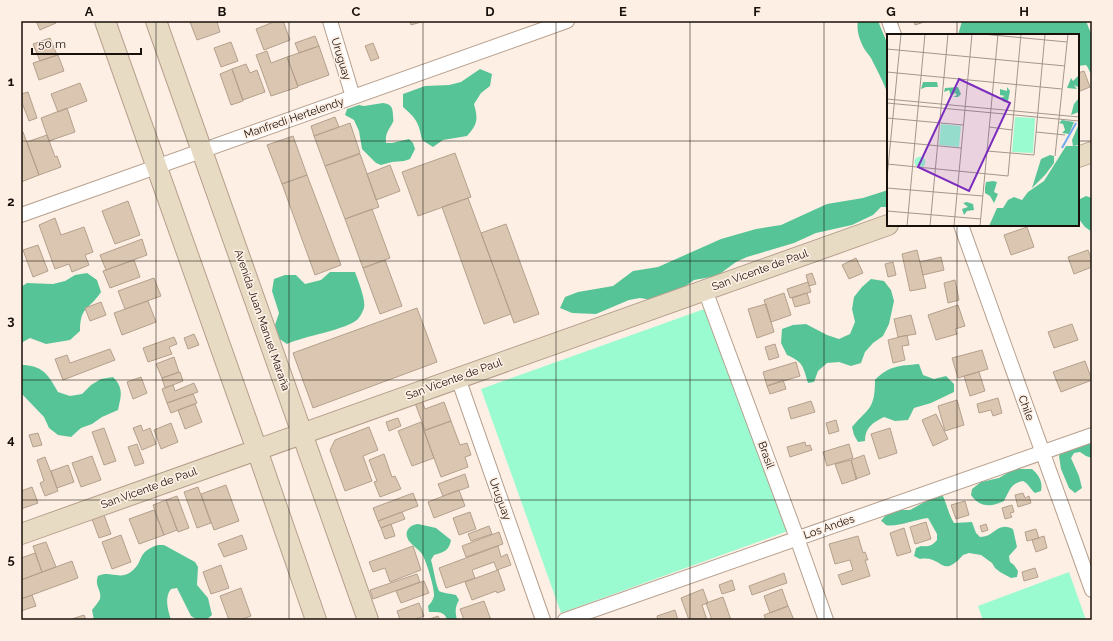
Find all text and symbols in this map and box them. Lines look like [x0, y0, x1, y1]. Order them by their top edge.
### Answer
text: A [85, 4, 94, 19]
text: B [218, 4, 227, 19]
text: C [352, 4, 361, 19]
text: D [485, 4, 495, 19]
text: E [619, 4, 627, 19]
text: F [753, 4, 761, 19]
text: G [886, 4, 896, 19]
text: H [1019, 4, 1029, 19]
scale bar [32, 30, 141, 56]
inset map [887, 34, 1079, 226]
street label: Uruguay [328, 36, 354, 82]
text: 50 m [38, 37, 66, 51]
text: 1 [8, 74, 15, 89]
street label: Manfredi Hertelendy [242, 95, 346, 141]
text: 2 [7, 194, 15, 209]
street label: San Vicente de Paul [710, 247, 810, 293]
street label: Avenida Juan Manuel Maraña [232, 248, 292, 392]
text: 3 [7, 313, 15, 328]
street label: San Vicente de Paul [404, 356, 504, 402]
street label: Chile [1015, 394, 1037, 423]
text: 4 [7, 432, 15, 447]
street label: Brasil [755, 440, 777, 470]
street label: San Vicente de Paul [99, 465, 199, 511]
street label: Uruguay [486, 476, 514, 522]
street label: Los Andes [802, 512, 856, 542]
text: 5 [7, 552, 15, 567]

